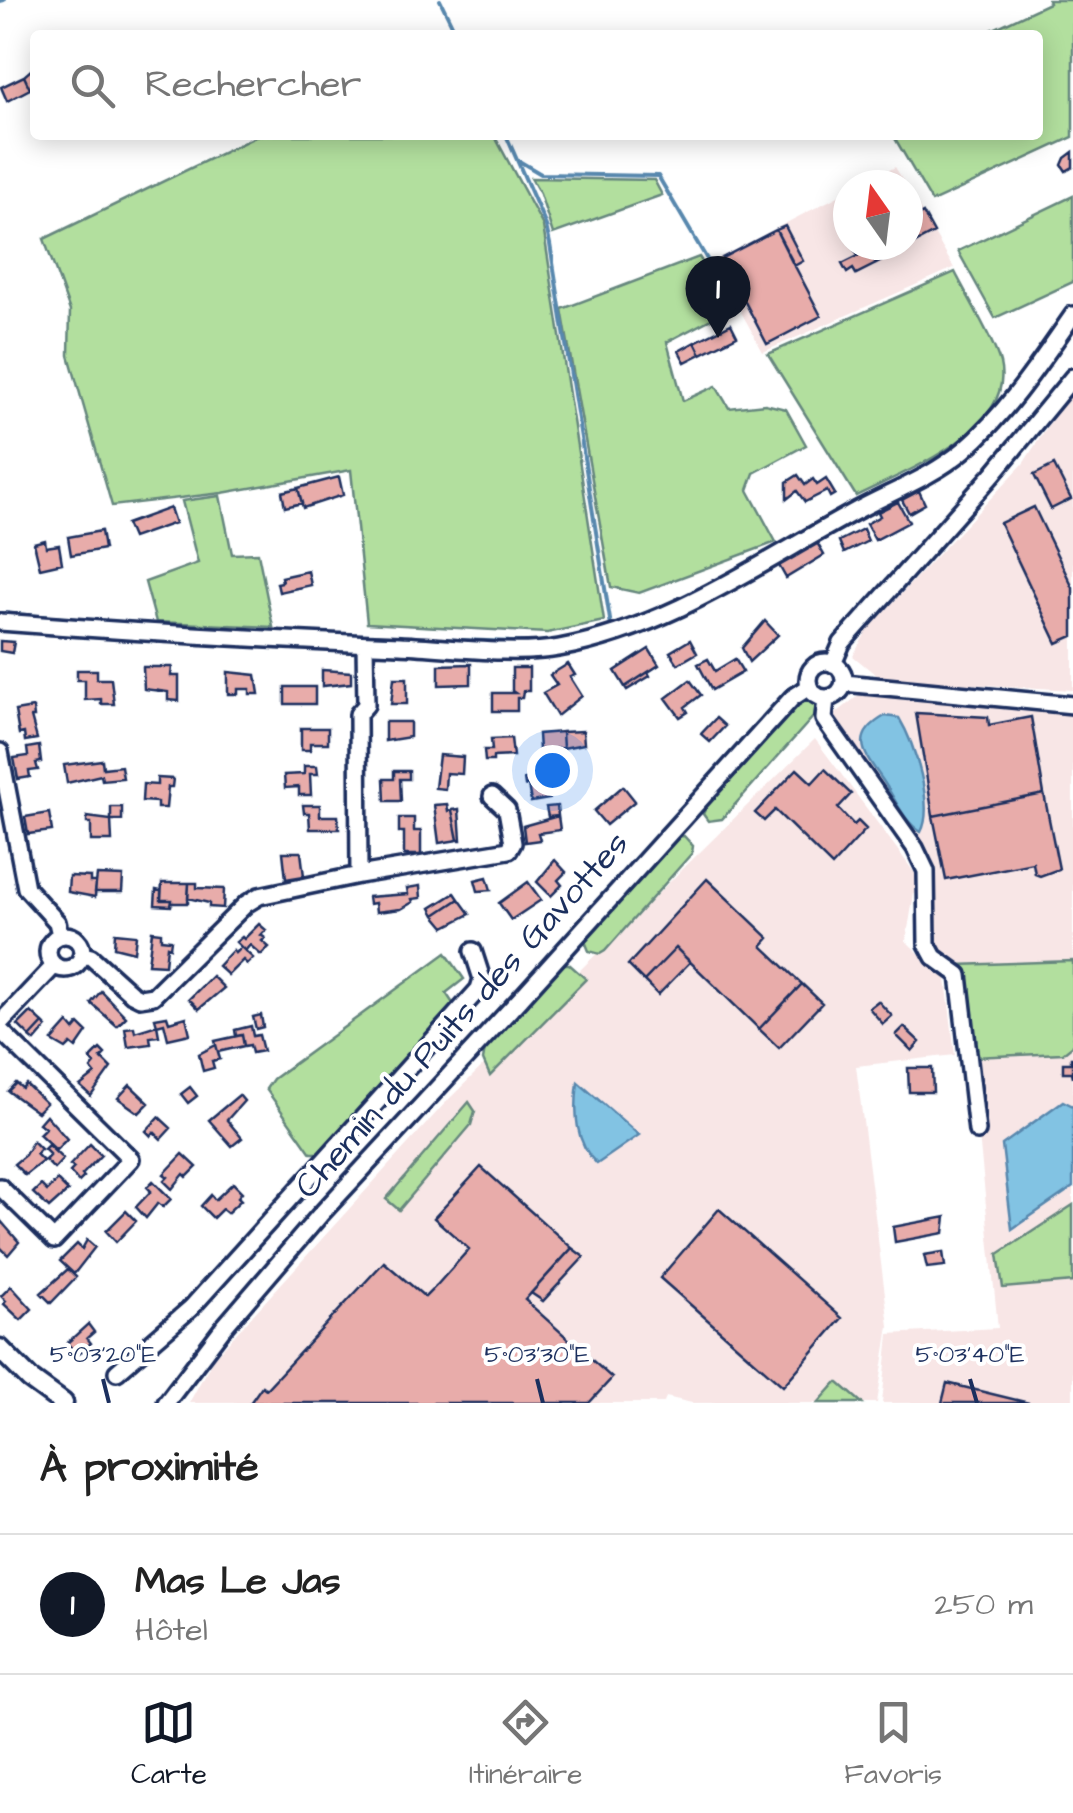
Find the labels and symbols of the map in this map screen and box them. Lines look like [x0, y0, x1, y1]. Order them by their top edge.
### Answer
north arrow [833, 170, 923, 260]
pin: 1 [686, 255, 750, 338]
your location [527, 745, 578, 796]
street label: Chemin du Puits des Gavottes [283, 821, 641, 1209]
text: 5°03'20"E [50, 1337, 156, 1372]
text: 5°03'30"E [485, 1337, 590, 1372]
text: 5°03'40"E [915, 1337, 1025, 1372]

